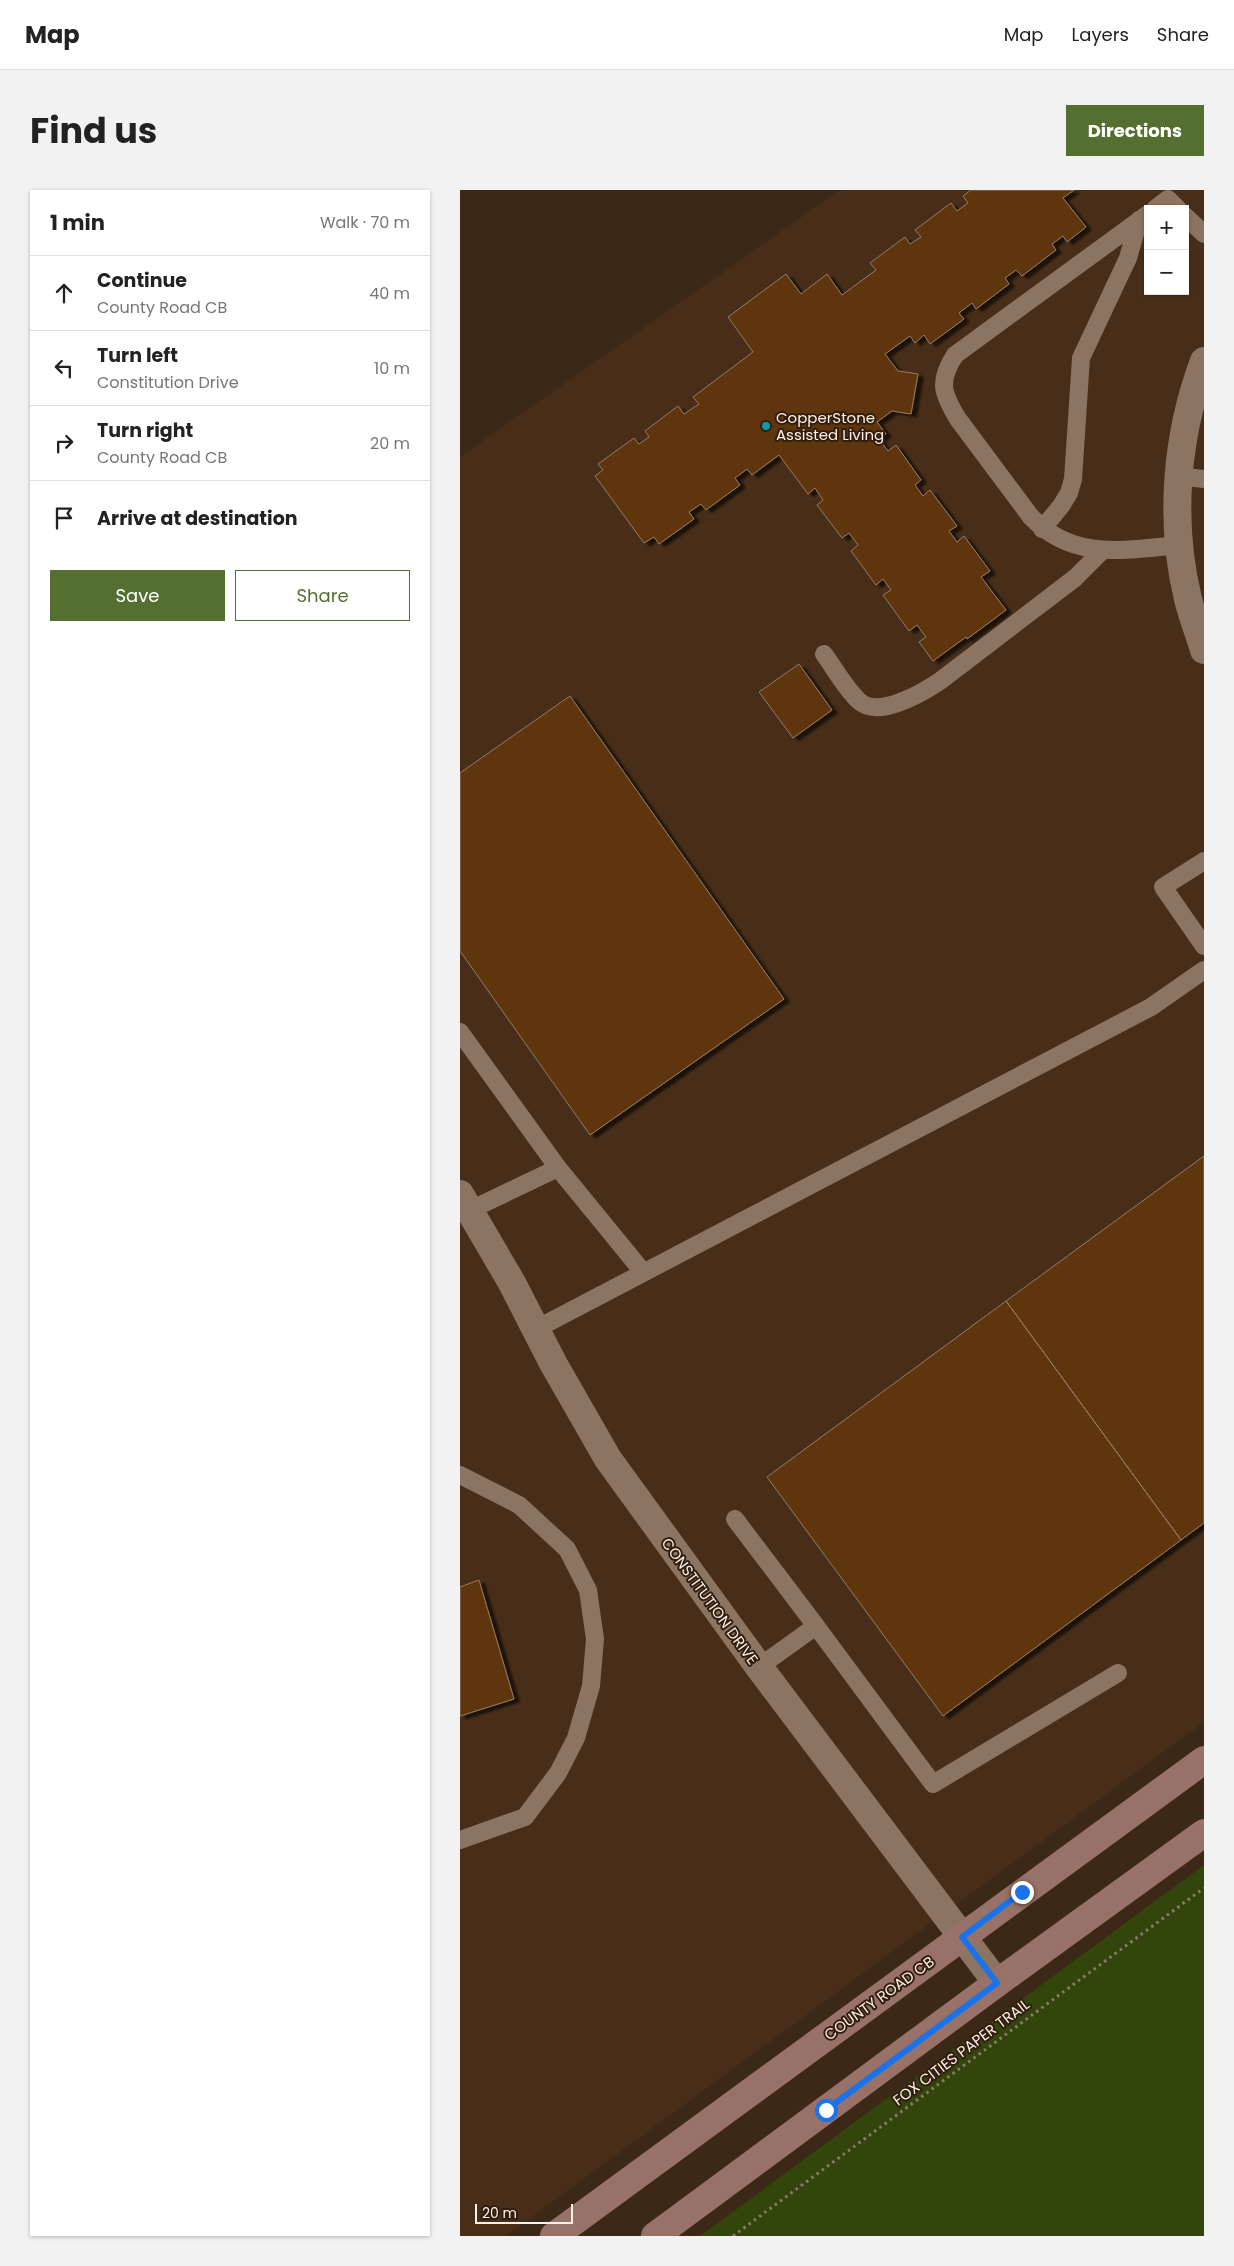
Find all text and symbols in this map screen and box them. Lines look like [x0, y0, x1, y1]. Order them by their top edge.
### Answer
text: Map [25, 18, 80, 51]
text: Map [1004, 22, 1044, 47]
text: Layers [1072, 22, 1129, 47]
text: Share [1157, 22, 1209, 47]
button: Directions [1066, 105, 1204, 156]
text: Find us [30, 106, 157, 155]
map controls [1144, 205, 1189, 295]
button: + [1144, 205, 1189, 250]
text: 1 min [50, 208, 105, 237]
text: Walk · 70 m [320, 211, 410, 234]
button: − [1144, 250, 1189, 295]
text: Continue [97, 267, 187, 294]
icon: ahead [50, 279, 78, 307]
text: 40 m [369, 282, 410, 305]
text: County Road CB [97, 296, 227, 319]
text: Turn left [97, 342, 178, 369]
icon: left [50, 354, 78, 382]
text: 10 m [374, 357, 410, 380]
text: Constitution Drive [97, 371, 239, 394]
place label: CopperStone Assisted Living [776, 407, 884, 445]
text: Turn right [97, 417, 193, 444]
marker: CopperStone Assisted Living [760, 420, 772, 432]
icon: right [50, 429, 78, 457]
text: 20 m [370, 432, 410, 455]
text: County Road CB [97, 446, 227, 469]
icon: arrive [50, 504, 78, 532]
text: Arrive at destination [97, 505, 298, 532]
button: Save [50, 570, 225, 621]
button: Share [235, 570, 410, 621]
street label: CONSTITUTION DRIVE [657, 1533, 763, 1669]
route end [1011, 1881, 1034, 1904]
street label: COUNTY ROAD CB [820, 1951, 938, 2045]
street label: FOX CITIES PAPER TRAIL [888, 1993, 1034, 2110]
route start [815, 2099, 838, 2122]
scale bar [475, 2201, 572, 2224]
text: 20 m [482, 2203, 517, 2223]

